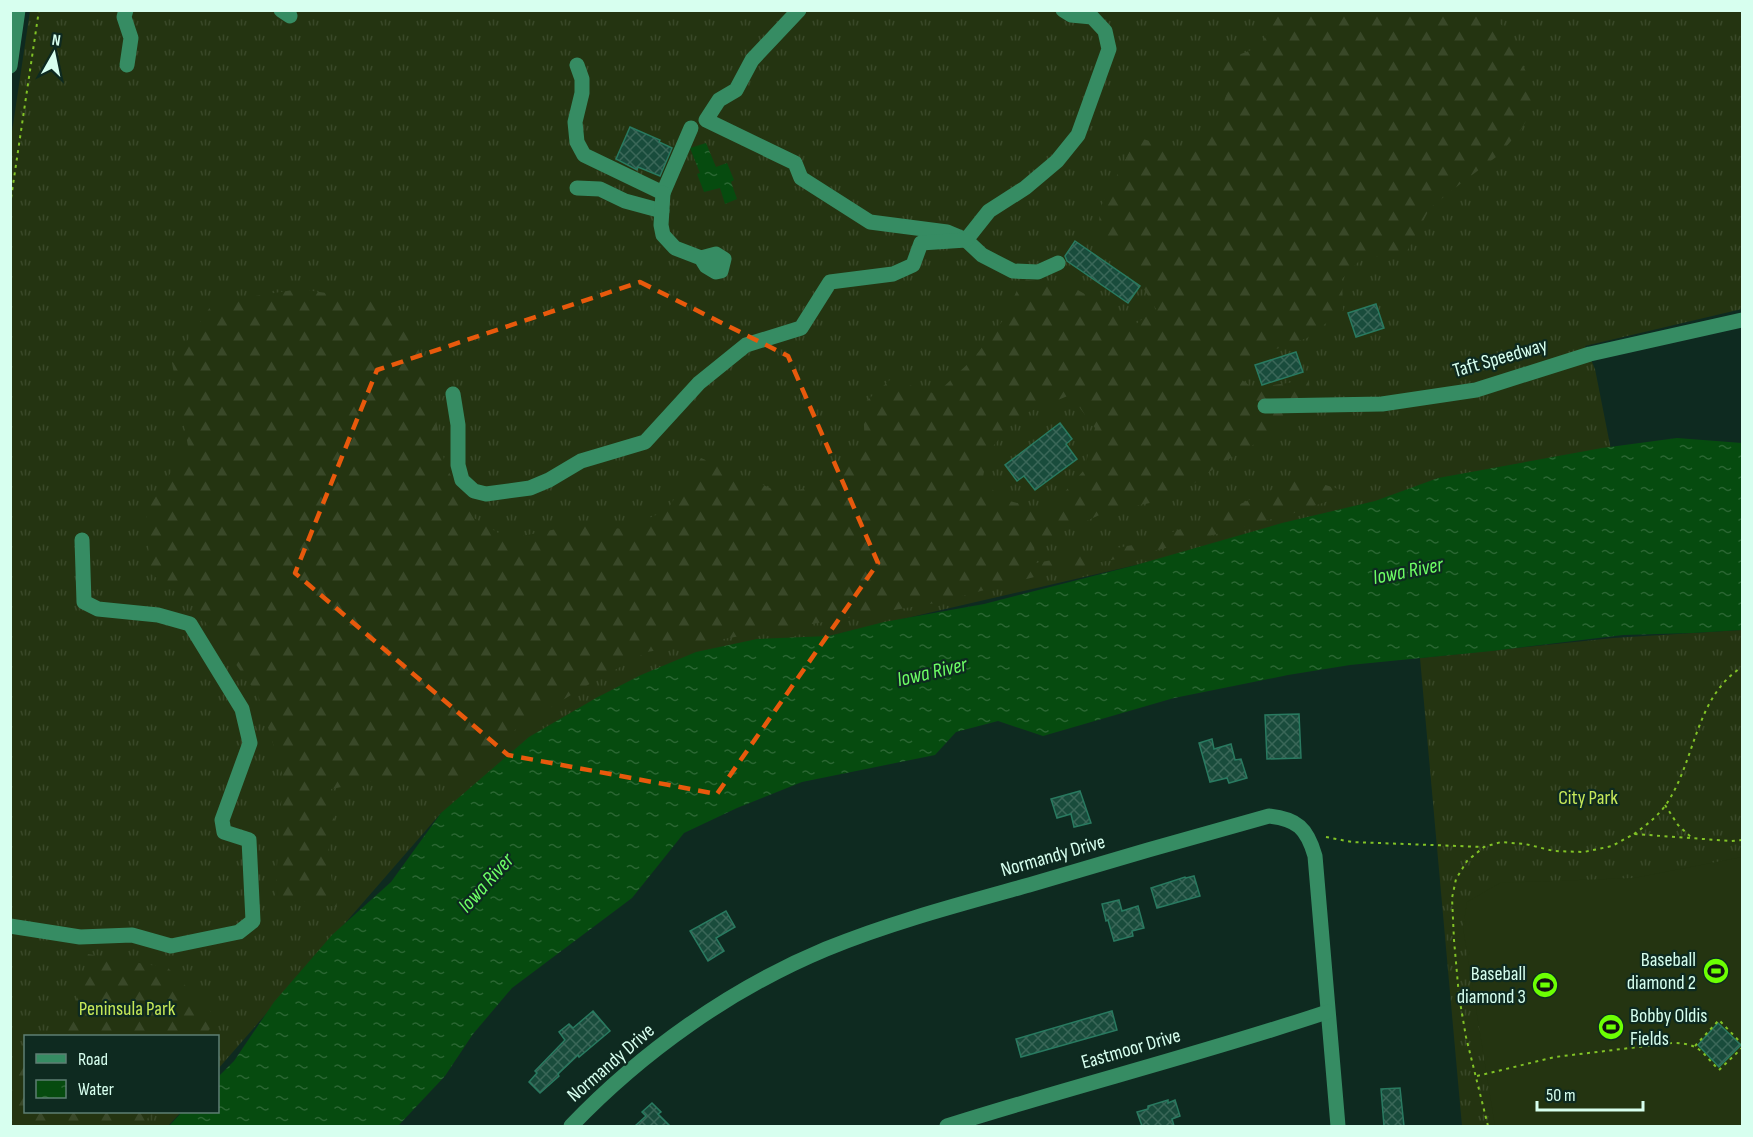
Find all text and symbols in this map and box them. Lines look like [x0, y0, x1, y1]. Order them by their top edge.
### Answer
north arrow [24, 24, 84, 84]
text: N [50, 31, 62, 51]
street label: Taft Speedway [1450, 333, 1550, 383]
water label: Iowa River [1371, 552, 1446, 590]
water label: Iowa River [895, 652, 971, 692]
park label: City Park [1558, 786, 1618, 810]
street label: Normandy Drive [998, 830, 1108, 882]
water label: Iowa River [453, 847, 520, 918]
place label: Baseball diamond 2 [1627, 948, 1696, 995]
sports icon: Baseball diamond 2 [1701, 956, 1731, 986]
place label: Baseball diamond 3 [1457, 962, 1526, 1009]
sports icon: Baseball diamond 3 [1530, 970, 1560, 1000]
park label: Peninsula Park [79, 997, 176, 1021]
place label: Bobby Oldis Fields [1630, 1004, 1707, 1051]
sports icon: Bobby Oldis Fields [1596, 1012, 1626, 1042]
street label: Normandy Drive [563, 1019, 659, 1107]
street label: Eastmoor Drive [1079, 1023, 1183, 1075]
legend [24, 1035, 219, 1113]
text: Road [78, 1049, 108, 1070]
scale bar [1537, 1074, 1644, 1112]
text: Water [78, 1079, 114, 1100]
text: 50 m [1546, 1085, 1576, 1106]

